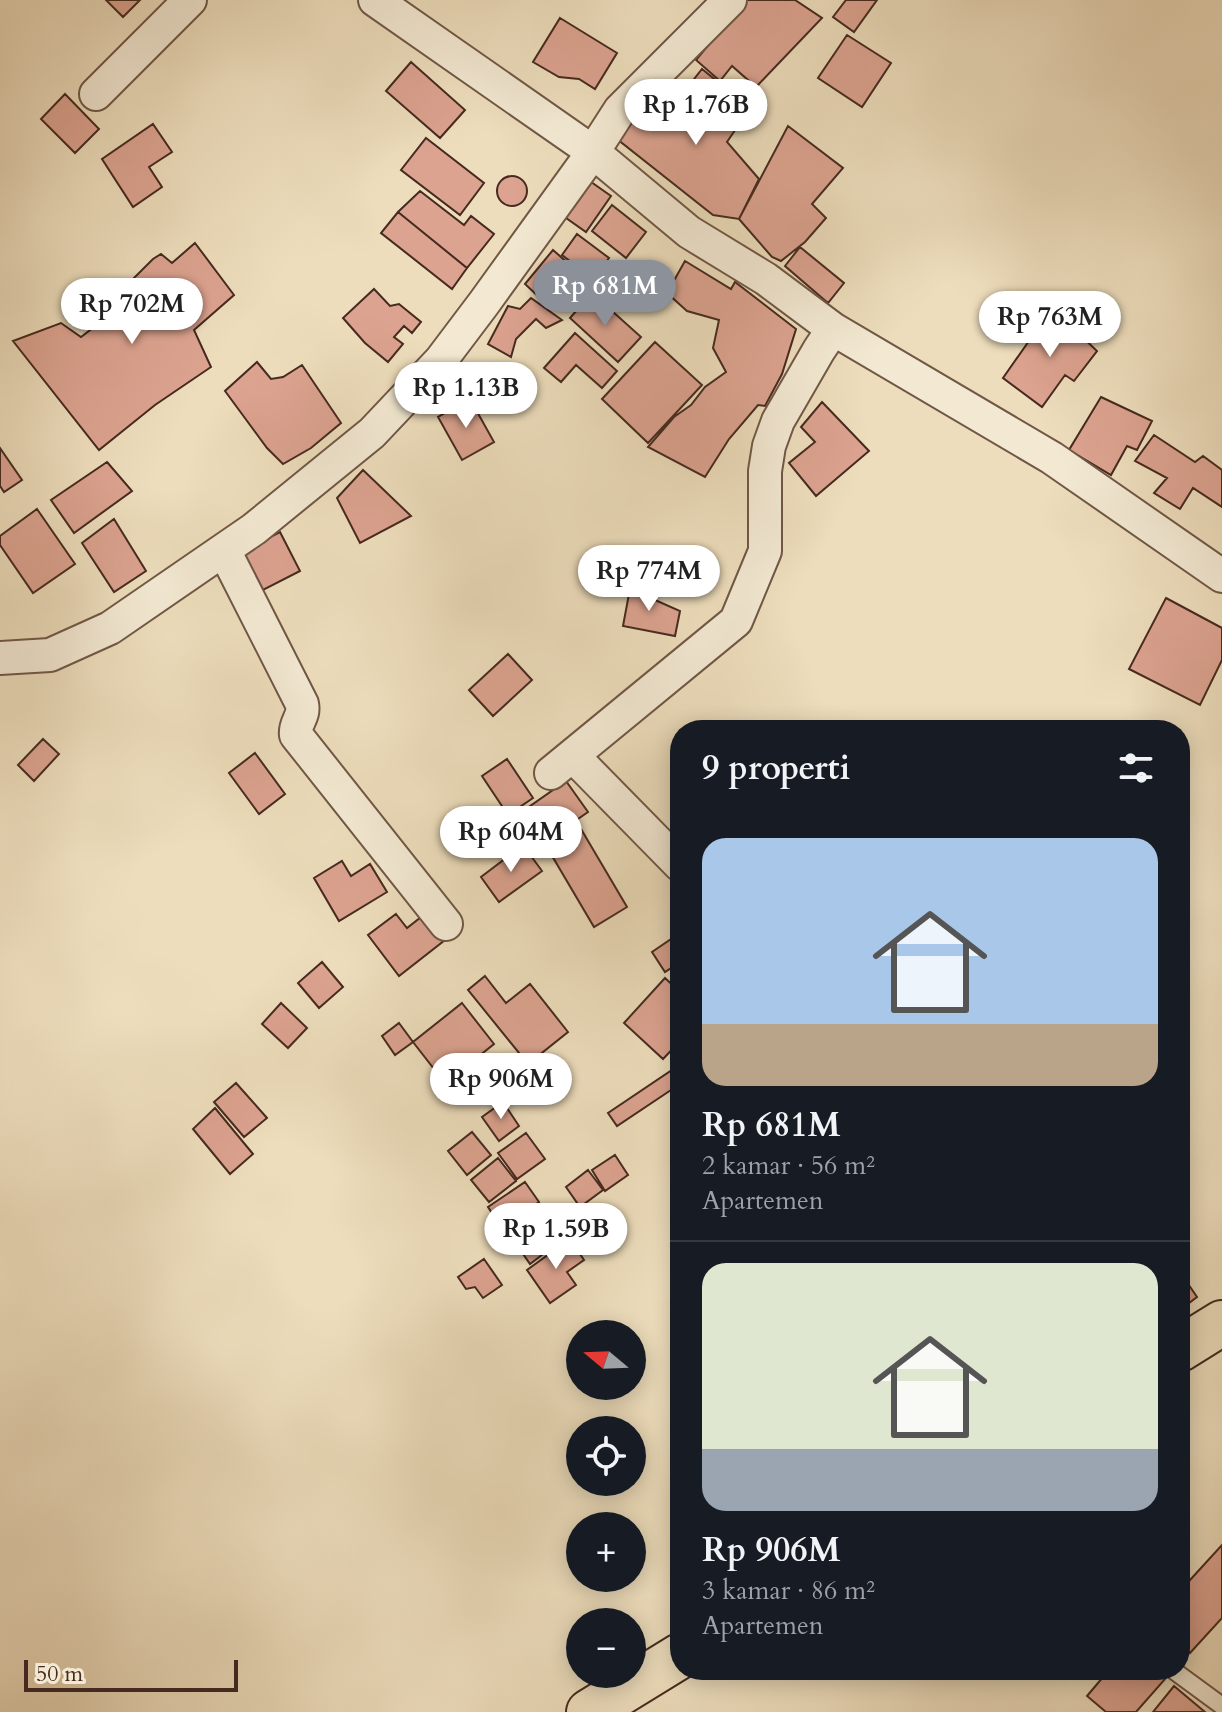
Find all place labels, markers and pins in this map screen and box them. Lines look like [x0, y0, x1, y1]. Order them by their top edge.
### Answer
pin: Rp 1.76B [613, 79, 779, 147]
pin: Rp 681M [531, 260, 679, 328]
pin: Rp 702M [58, 278, 206, 346]
pin: Rp 763M [976, 291, 1124, 359]
pin: Rp 1.13B [383, 362, 549, 430]
pin: Rp 774M [575, 545, 723, 613]
pin: Rp 604M [437, 806, 585, 874]
pin: Rp 906M [427, 1053, 575, 1121]
pin: Rp 1.59B [473, 1203, 639, 1271]

